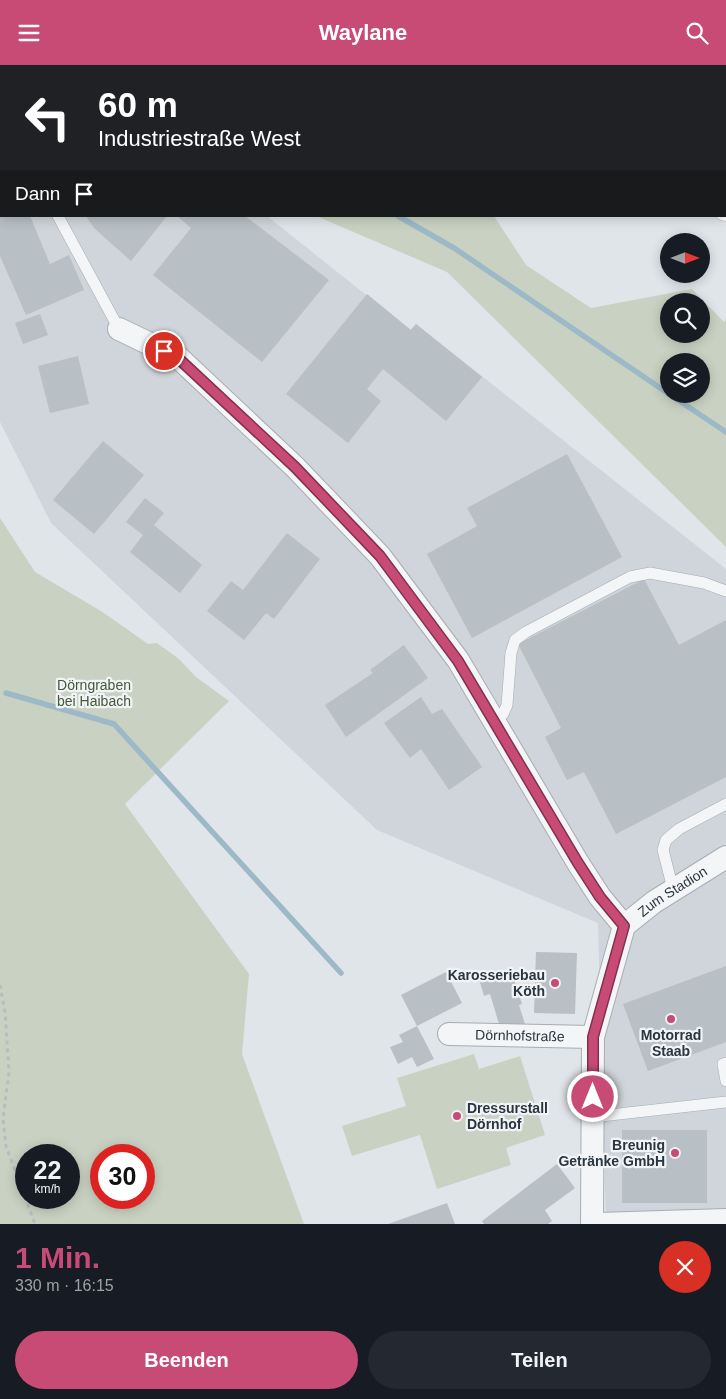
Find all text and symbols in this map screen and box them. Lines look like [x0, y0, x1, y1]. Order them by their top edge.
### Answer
icon: menu [15, 19, 43, 47]
icon: search [683, 19, 711, 47]
text: Waylane [319, 20, 407, 45]
icon: left [15, 85, 80, 150]
text: 60 m [98, 85, 178, 124]
text: Industriestraße West [98, 126, 301, 151]
icon: arrive [70, 180, 98, 208]
text: Dann [15, 183, 60, 204]
north arrow [660, 233, 710, 283]
map controls [660, 233, 710, 403]
button: search [660, 293, 710, 343]
pin [143, 330, 185, 372]
icon: arrive [150, 337, 178, 365]
button: layers [660, 353, 710, 403]
park label: Dörngraben bei Haibach [57, 677, 131, 709]
street label: Zum Stadion [635, 863, 710, 920]
place label: Karosseriebau Köth [448, 967, 545, 999]
marker: Karosseriebau Köth [549, 977, 561, 989]
marker: Motorrad Staab [665, 1013, 677, 1025]
street label: Dörnhofstraße [475, 1027, 565, 1044]
place label: Motorrad Staab [641, 1027, 701, 1059]
position arrow [566, 1070, 618, 1122]
place label: Dressurstall Dörnhof [467, 1100, 548, 1132]
marker: Dressurstall Dörnhof [451, 1110, 463, 1122]
place label: Breunig Getränke GmbH [558, 1137, 665, 1169]
speed limit sign: 30 [90, 1144, 155, 1209]
marker: Breunig Getränke GmbH [669, 1147, 681, 1159]
text: 22 [34, 1156, 61, 1184]
text: km/h [34, 1182, 61, 1196]
text: 1 Min. [15, 1241, 100, 1274]
button: close [659, 1241, 711, 1293]
text: 330 m · 16:15 [15, 1277, 114, 1294]
button: Beenden [15, 1331, 358, 1389]
button: Teilen [368, 1331, 711, 1389]

